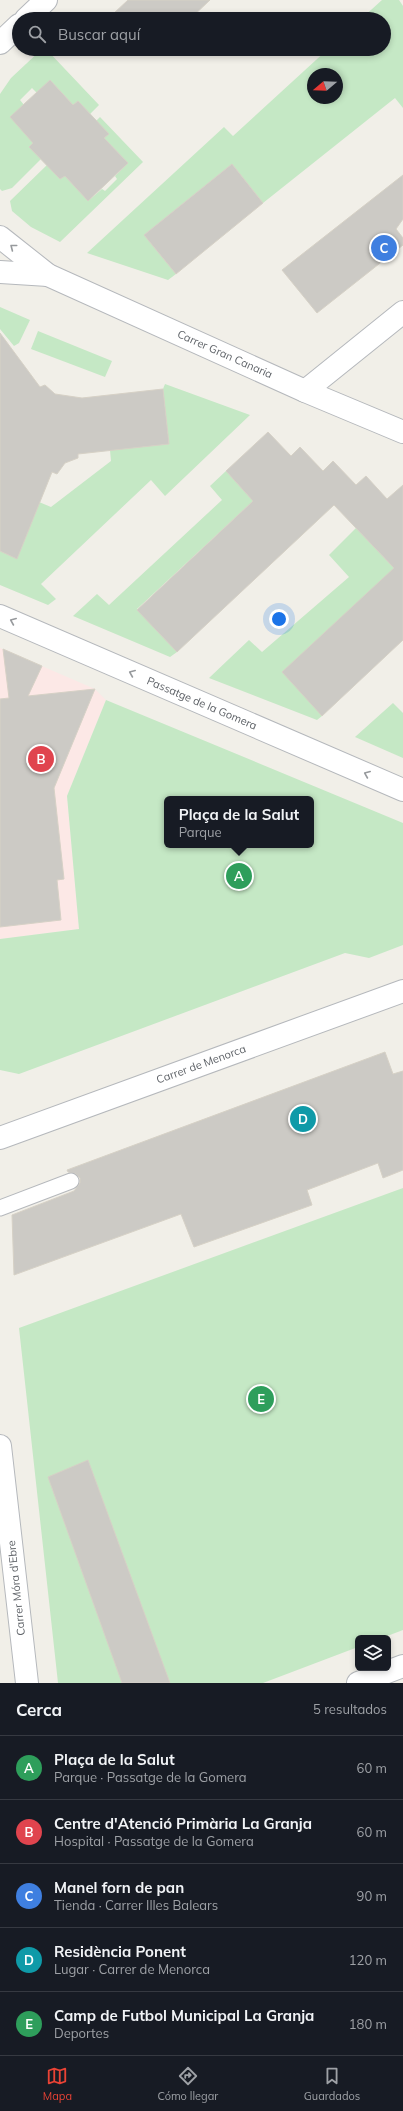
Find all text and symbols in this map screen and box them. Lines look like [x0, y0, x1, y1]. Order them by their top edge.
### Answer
search box [12, 12, 391, 56]
icon: search [26, 23, 48, 45]
text: Buscar aquí [58, 25, 140, 44]
north arrow [307, 68, 343, 104]
pin: C [371, 233, 397, 263]
one-way arrow [10, 245, 17, 252]
street label: Carrer Gran Canaria [175, 327, 275, 381]
your location [269, 609, 289, 629]
one-way arrow [9, 618, 16, 626]
one-way arrow [129, 670, 137, 678]
street label: Passatge de la Gomera [145, 673, 259, 733]
pin: B [28, 744, 54, 774]
one-way arrow [364, 771, 371, 779]
popup [164, 796, 314, 848]
text: Plaça de la Salut [179, 805, 299, 824]
text: Parque [179, 824, 222, 840]
pin: A [226, 861, 252, 891]
street label: Carrer de Menorca [154, 1041, 248, 1087]
pin: D [290, 1104, 316, 1134]
pin: E [248, 1384, 274, 1414]
street label: Carrer Móra d'Ebre [4, 1540, 28, 1636]
map controls [355, 1635, 391, 1671]
button: layers [355, 1635, 391, 1671]
text: Cerca [16, 1699, 62, 1720]
text: 5 resultados [313, 1701, 387, 1717]
text: Plaça de la Salut [54, 1750, 175, 1769]
text: A [24, 1760, 34, 1776]
text: 60 m [357, 1760, 387, 1776]
text: Parque · Passatge de la Gomera [54, 1769, 247, 1785]
text: Centre d'Atenció Primària La Granja [54, 1814, 312, 1833]
text: B [25, 1824, 33, 1840]
text: 60 m [357, 1824, 387, 1840]
text: Hospital · Passatge de la Gomera [54, 1833, 254, 1849]
text: Manel forn de pan [54, 1878, 184, 1897]
text: C [25, 1888, 33, 1904]
text: 90 m [357, 1888, 387, 1904]
text: Tienda · Carrer Illes Balears [54, 1897, 218, 1913]
text: Residència Ponent [54, 1942, 186, 1961]
text: D [24, 1952, 34, 1968]
text: 120 m [349, 1952, 387, 1968]
text: Lugar · Carrer de Menorca [54, 1961, 210, 1977]
text: Camp de Futbol Municipal La Granja [54, 2006, 314, 2025]
text: E [25, 2016, 33, 2032]
text: 180 m [349, 2016, 387, 2032]
text: Deportes [54, 2025, 109, 2041]
tab: Mapa [43, 2065, 72, 2103]
tab: Cómo llegar [158, 2065, 218, 2103]
tab: Guardados [304, 2065, 360, 2103]

